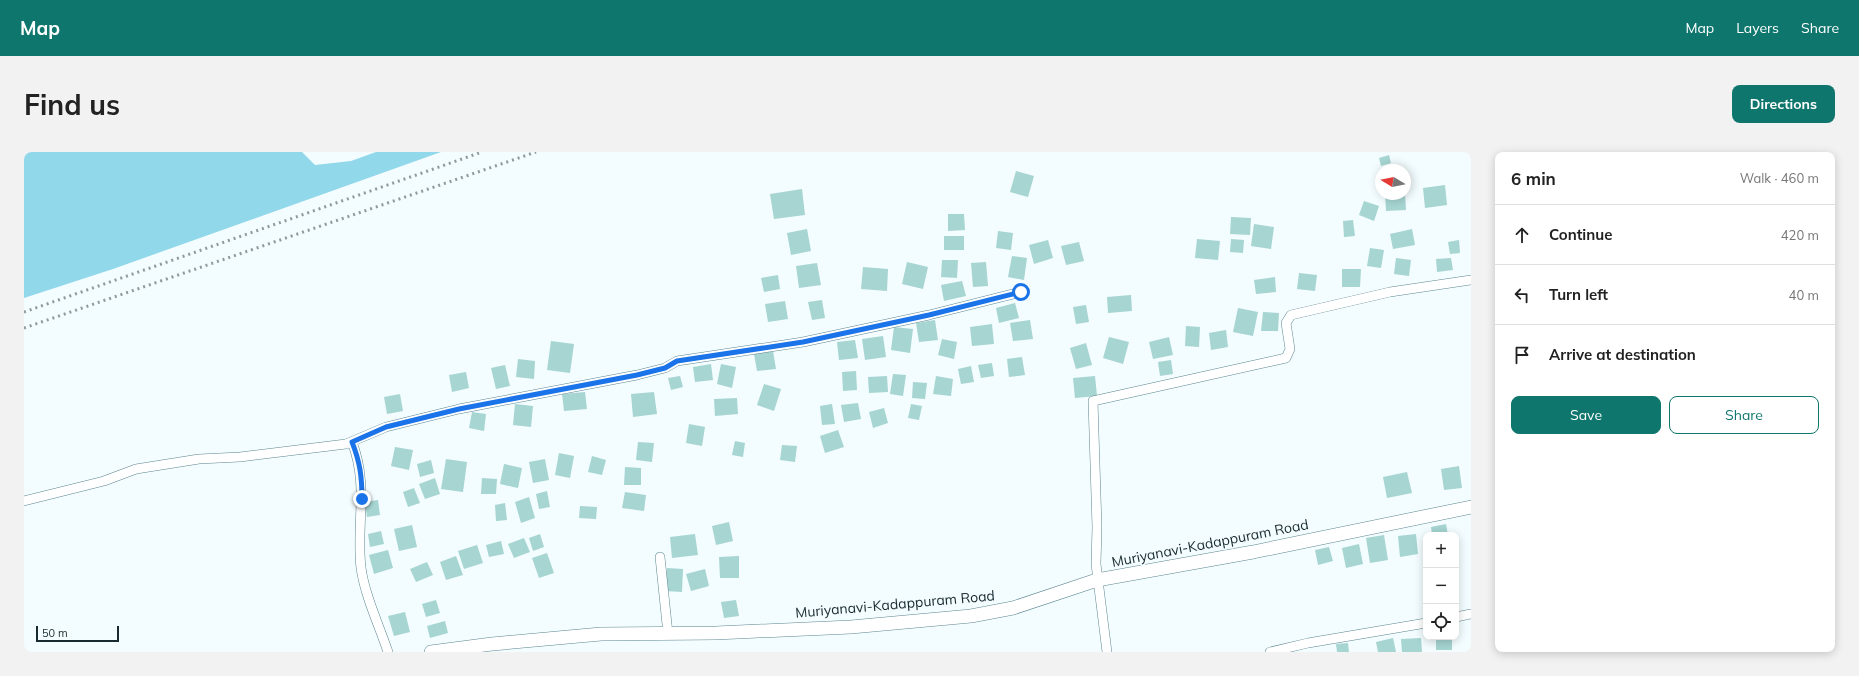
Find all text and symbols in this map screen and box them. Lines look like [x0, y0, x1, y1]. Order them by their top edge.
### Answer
text: Map [20, 16, 60, 40]
text: Map [1685, 19, 1714, 37]
text: Layers [1736, 19, 1779, 37]
text: Share [1801, 19, 1839, 37]
button: Directions [1732, 85, 1835, 123]
text: Find us [24, 87, 120, 122]
north arrow [1375, 164, 1411, 200]
text: 6 min [1511, 168, 1556, 189]
text: Walk · 460 m [1740, 170, 1819, 186]
icon: ahead [1511, 224, 1533, 246]
text: Continue [1549, 225, 1612, 244]
text: 420 m [1781, 227, 1819, 243]
route start [1012, 283, 1030, 301]
icon: left [1511, 284, 1533, 306]
text: Turn left [1549, 285, 1608, 304]
text: 40 m [1789, 287, 1819, 303]
icon: arrive [1511, 344, 1533, 366]
text: Arrive at destination [1549, 345, 1696, 364]
button: Save [1511, 396, 1661, 434]
button: Share [1669, 396, 1819, 434]
route end [353, 490, 371, 508]
street label: Muriyanavi-Kadappuram Road [1110, 515, 1310, 571]
map controls [1423, 532, 1459, 640]
button: + [1423, 532, 1459, 568]
button: − [1423, 568, 1459, 604]
street label: Muriyanavi-Kadappuram Road [795, 586, 995, 622]
button: locate [1423, 604, 1459, 640]
scale bar [36, 624, 119, 643]
text: 50 m [42, 626, 68, 640]

